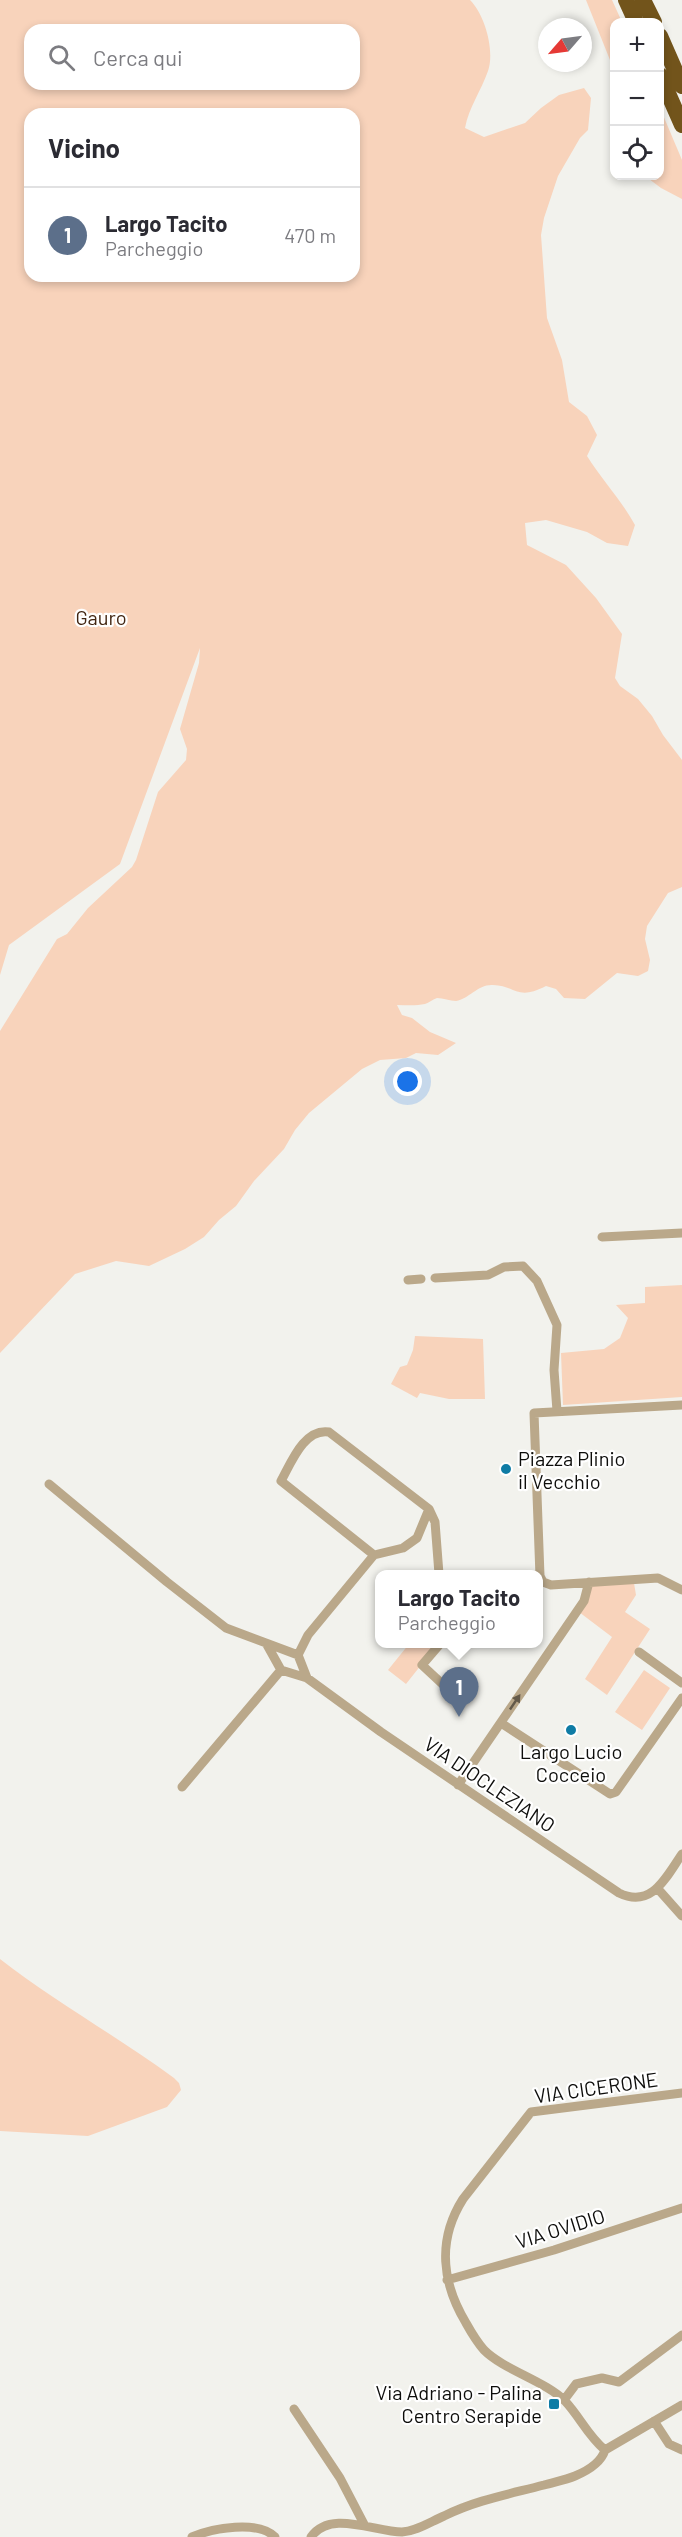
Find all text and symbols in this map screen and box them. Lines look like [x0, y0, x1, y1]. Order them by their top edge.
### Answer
north arrow [538, 18, 592, 72]
map controls [610, 18, 664, 180]
button: + [610, 18, 664, 72]
search box [24, 24, 360, 90]
icon: search [45, 41, 78, 74]
text: Cerca qui [93, 44, 183, 70]
button: − [610, 72, 664, 126]
button: locate [610, 126, 664, 180]
text: Vicino [48, 132, 120, 163]
text: Largo Tacito [105, 210, 228, 236]
text: 1 [64, 223, 71, 247]
text: 470 m [284, 223, 336, 247]
text: Parcheggio [105, 236, 203, 260]
park label: Gauro [75, 605, 127, 629]
your location [393, 1067, 422, 1096]
place label: Piazza Plinio il Vecchio [518, 1446, 626, 1493]
marker: Piazza Plinio il Vecchio [499, 1462, 513, 1476]
popup [375, 1570, 543, 1648]
text: Largo Tacito [398, 1584, 520, 1610]
text: Parcheggio [398, 1610, 496, 1634]
pin: 1 [440, 1668, 478, 1717]
one-way arrow [509, 1695, 521, 1711]
marker: Largo Lucio Cocceio [564, 1723, 578, 1737]
street label: VIA DIOCLEZIANO [420, 1731, 560, 1837]
place label: Largo Lucio Cocceio [520, 1739, 622, 1786]
street label: VIA CICERONE [533, 2066, 659, 2108]
street label: VIA OVIDIO [512, 2203, 608, 2253]
place label: Via Adriano - Palina Centro Serapide [375, 2380, 542, 2427]
marker: Via Adriano - Palina Centro Serapide [547, 2397, 561, 2411]

